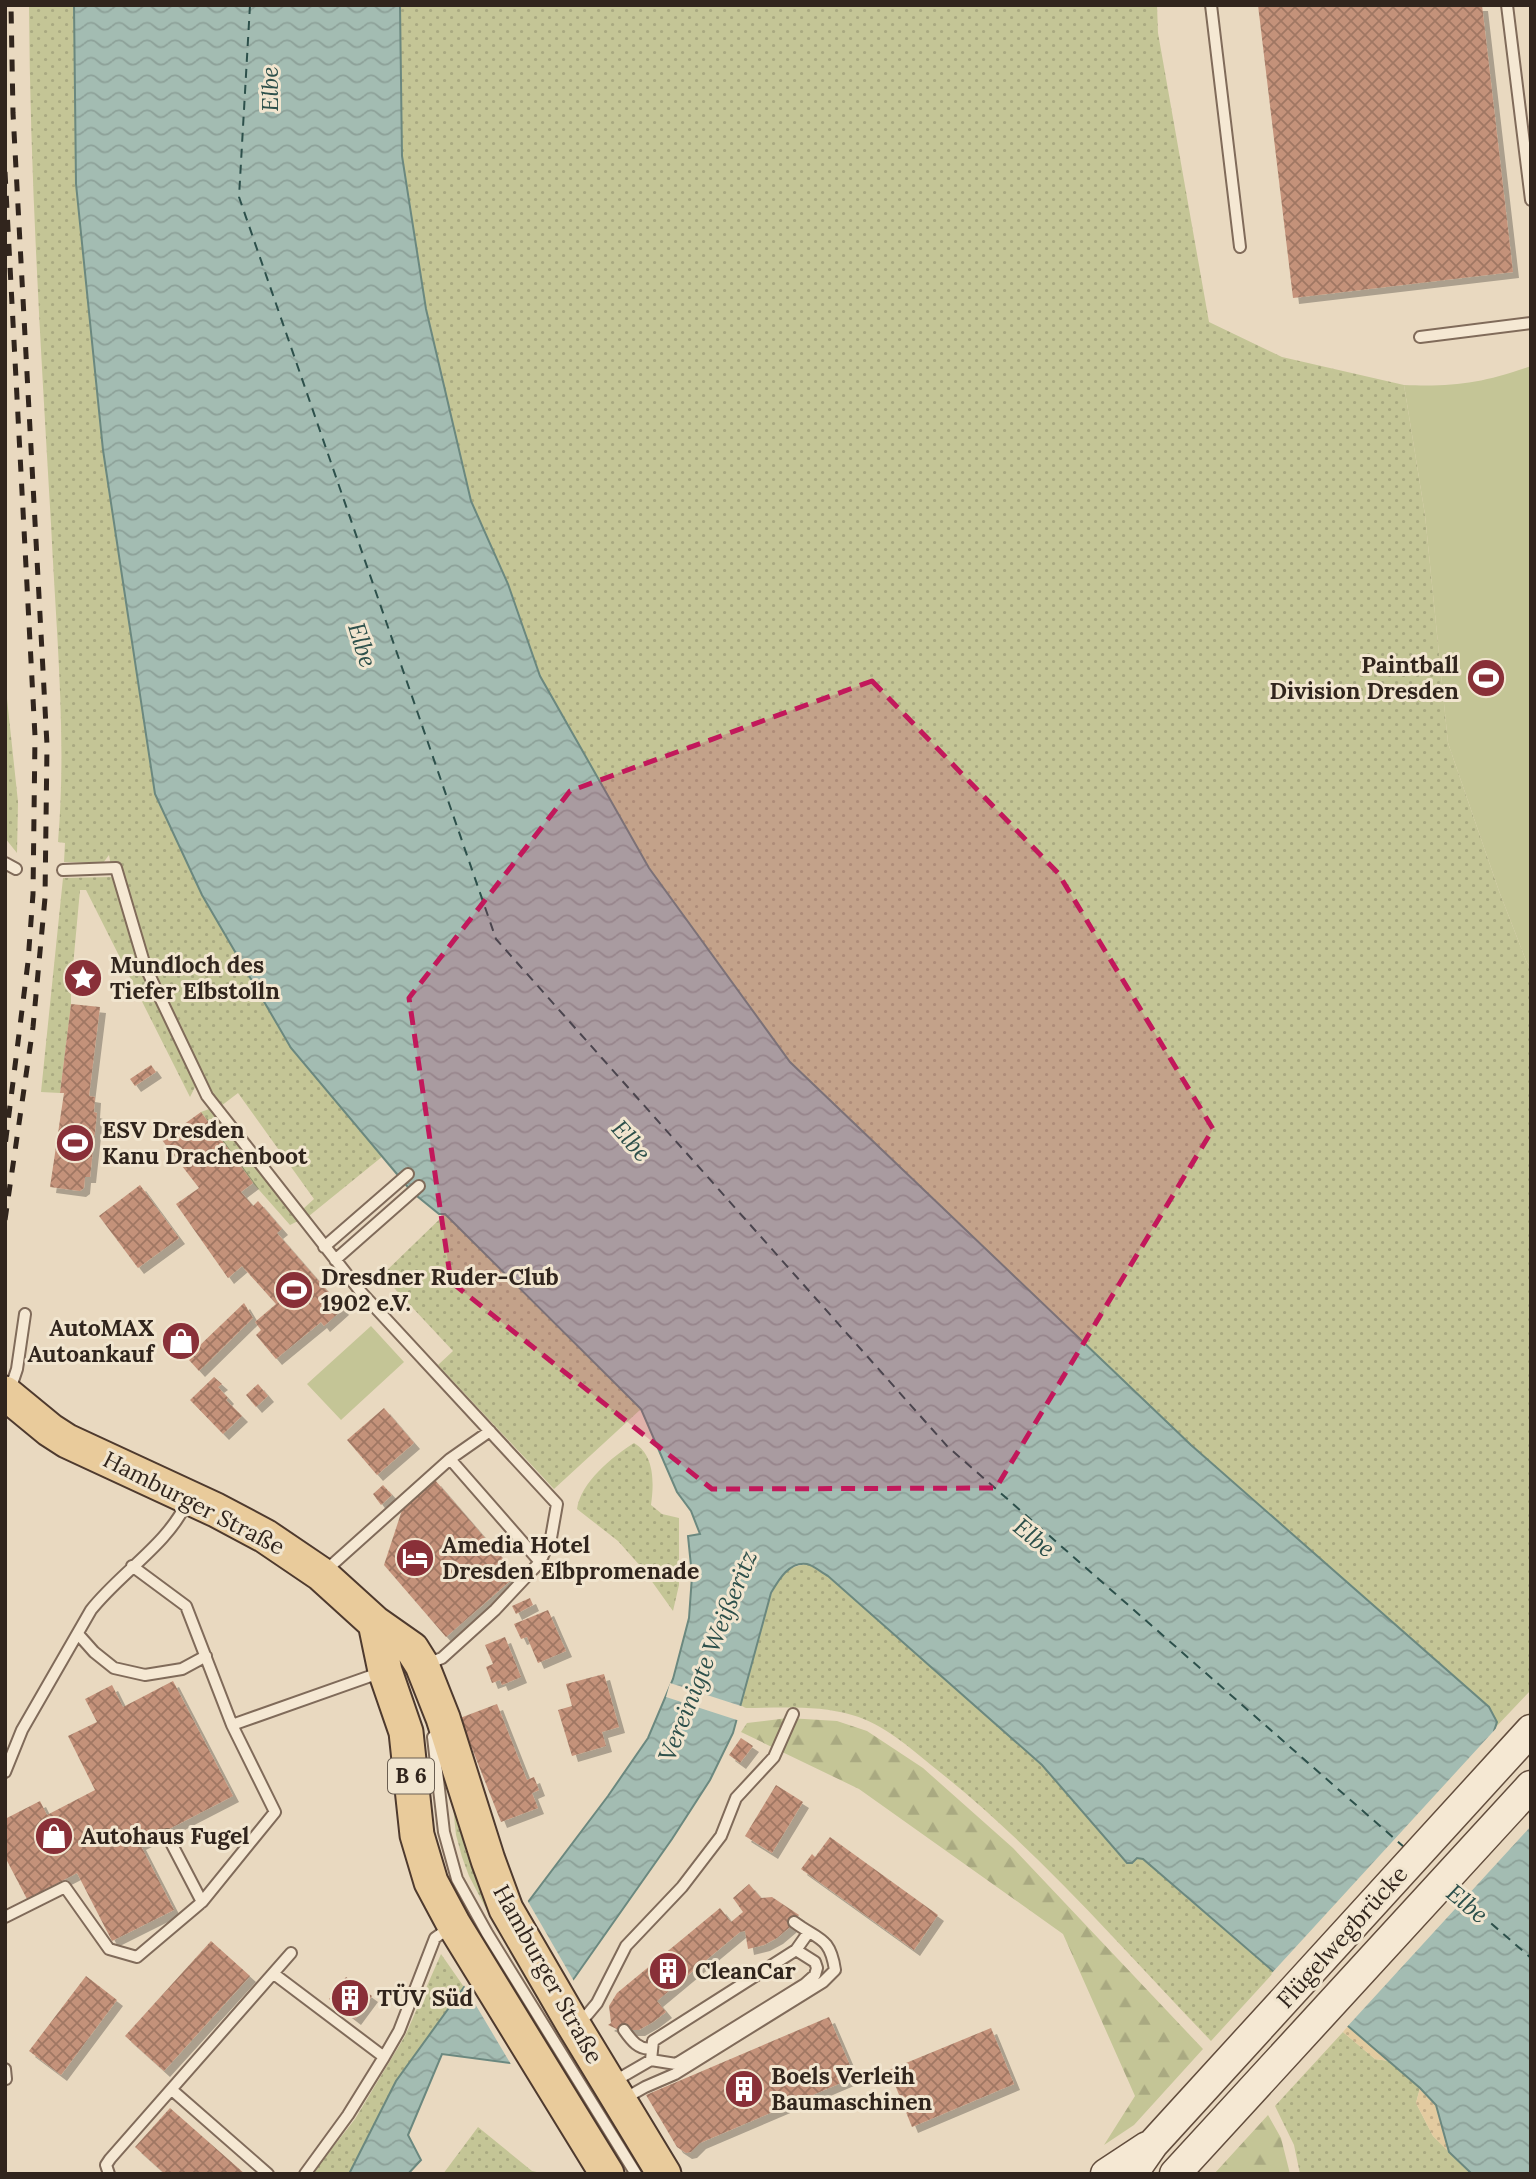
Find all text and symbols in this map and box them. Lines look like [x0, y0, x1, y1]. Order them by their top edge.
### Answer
water label: Elbe [254, 66, 285, 112]
water label: Elbe [341, 619, 384, 671]
place label: Paintball Division Dresden [1269, 650, 1459, 705]
sports icon: Paintball Division Dresden [1465, 657, 1507, 699]
place label: Mundloch des Tiefer Elbstolln [110, 950, 280, 1005]
place icon: Mundloch des Tiefer Elbstolln [62, 957, 104, 999]
water label: Elbe [605, 1113, 658, 1168]
place label: ESV Dresden Kanu Drachenboot [102, 1115, 308, 1170]
sports icon: ESV Dresden Kanu Drachenboot [54, 1122, 96, 1164]
place label: Dresdner Ruder-Club 1902 e.V. [321, 1262, 559, 1317]
sports icon: Dresdner Ruder-Club 1902 e.V. [273, 1269, 315, 1311]
place label: AutoMAX Autoankauf [27, 1313, 156, 1368]
shop icon: AutoMAX Autoankauf [160, 1320, 202, 1362]
street label: Hamburger Straße [99, 1444, 290, 1561]
water label: Elbe [1007, 1511, 1062, 1564]
place label: Amedia Hotel Dresden Elbpromenade [442, 1530, 699, 1585]
hotel icon: Amedia Hotel Dresden Elbpromenade [394, 1537, 436, 1579]
water label: Vereinigte Weißeritz [651, 1546, 764, 1766]
road number: B 6 [388, 1758, 434, 1794]
shop icon: Autohaus Fugel [33, 1815, 75, 1857]
place label: Autohaus Fugel [81, 1821, 250, 1850]
street label: Flügelwegbrücke [1270, 1859, 1413, 2014]
water label: Elbe [1440, 1877, 1495, 1930]
street label: Hamburger Straße [487, 1879, 610, 2068]
building icon: CleanCar [647, 1950, 689, 1992]
place label: CleanCar [695, 1956, 796, 1985]
building icon: TÜV Süd [329, 1977, 371, 2019]
place label: TÜV Süd [377, 1983, 474, 2012]
place label: Boels Verleih Baumaschinen [771, 2061, 933, 2116]
building icon: Boels Verleih Baumaschinen [723, 2068, 765, 2110]

